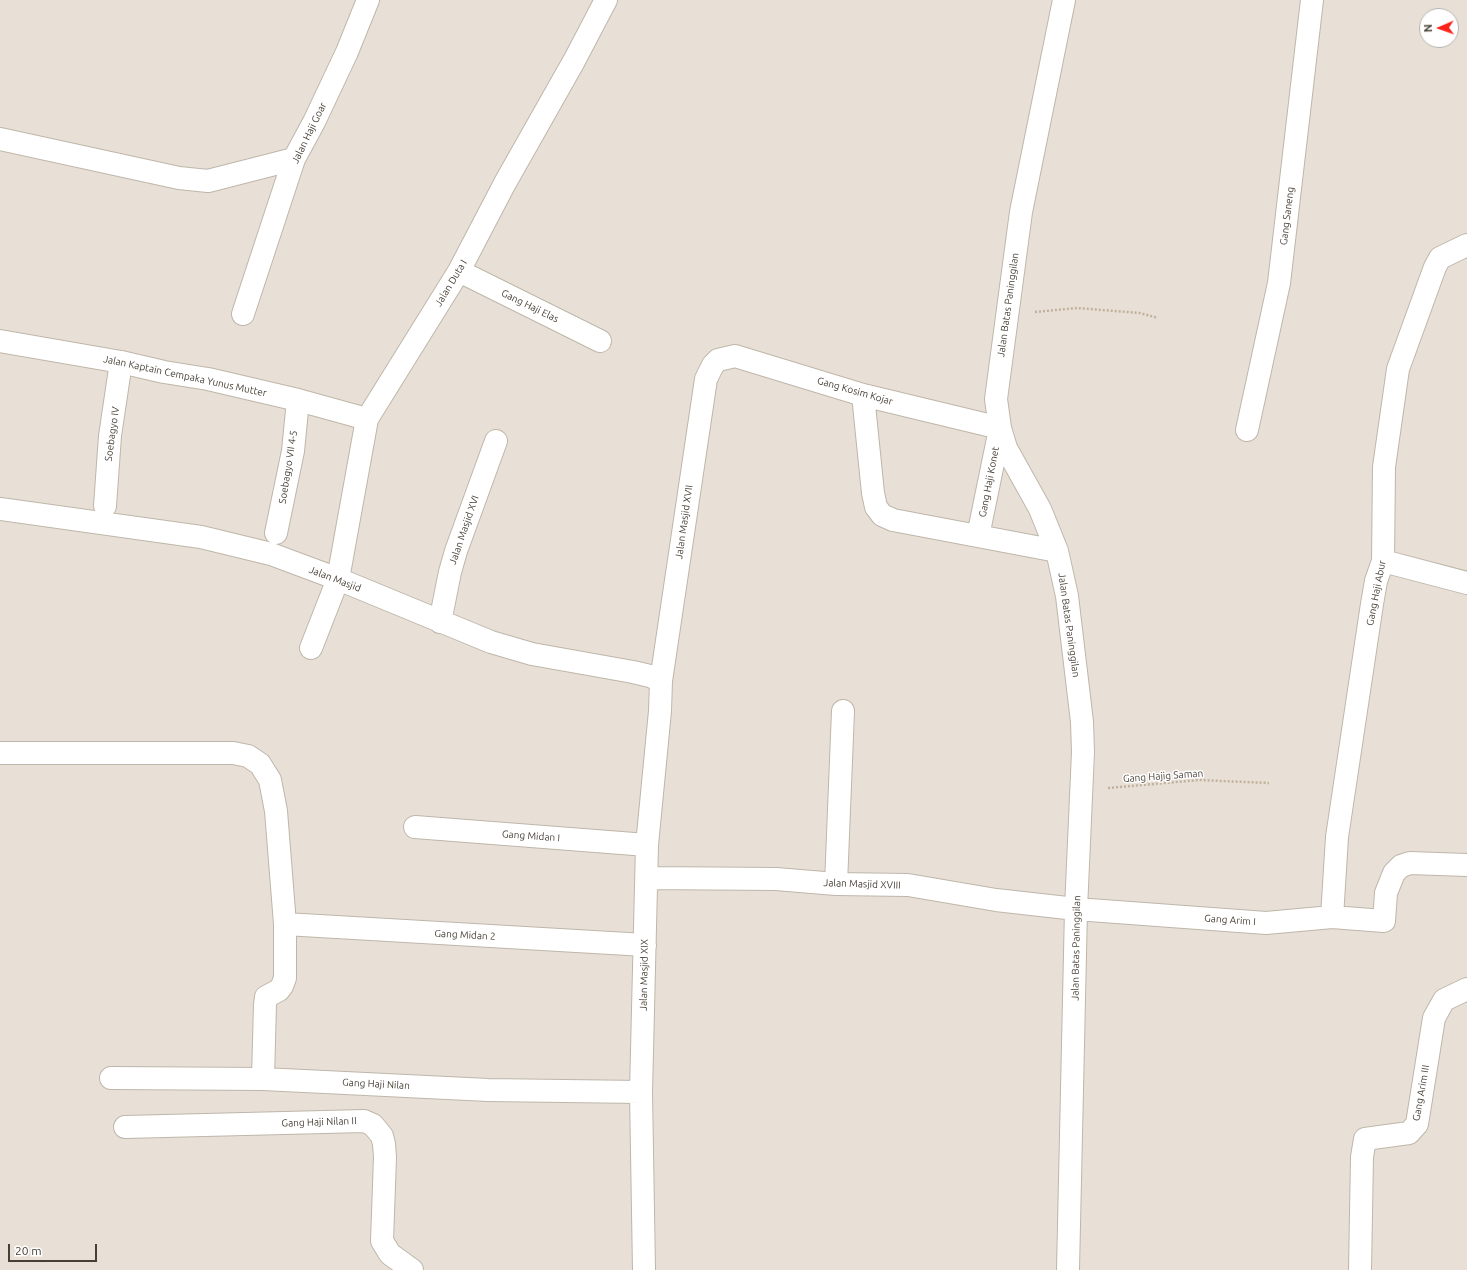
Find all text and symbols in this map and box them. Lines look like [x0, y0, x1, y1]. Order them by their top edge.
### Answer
north arrow [1419, 8, 1459, 48]
text: N [1422, 24, 1434, 33]
street label: Jalan Haji Goar [289, 100, 329, 166]
street label: Gang Saneng [1277, 186, 1297, 246]
street label: Jalan Batas Paninggilan [995, 252, 1021, 358]
street label: Jalan Duta I [432, 257, 470, 309]
street label: Gang Haji Elas [499, 287, 561, 325]
street label: Jalan Kaptain Cempaka Yunus Mutter [102, 353, 268, 399]
street label: Gang Kosim Kojar [816, 374, 894, 408]
street label: Soebagyo IV [102, 406, 122, 462]
street label: Soebagyo VII 4-5 [276, 429, 300, 505]
street label: Gang Haji Konet [976, 446, 1002, 518]
street label: Jalan Masjid XVII [673, 484, 695, 560]
street label: Jalan Masjid XVI [447, 494, 481, 566]
street label: Gang Haji Abur [1364, 559, 1388, 627]
street label: Jalan Masjid [307, 564, 363, 594]
street label: Jalan Batas Paninggilan [1056, 572, 1082, 678]
street label: Gang Hajig Saman [1122, 767, 1204, 785]
street label: Gang Midan I [502, 828, 560, 844]
street label: Jalan Masjid XVIII [823, 877, 901, 891]
street label: Jalan Batas Paninggilan [1069, 895, 1083, 1001]
street label: Gang Arim I [1204, 912, 1256, 928]
street label: Gang Midan 2 [434, 927, 496, 943]
street label: Jalan Masjid XIX [637, 939, 651, 1011]
street label: Gang Arim III [1410, 1064, 1432, 1122]
street label: Gang Haji Nilan [342, 1076, 410, 1092]
street label: Gang Haji Nilan II [281, 1115, 357, 1129]
scale bar [10, 1236, 99, 1262]
text: 20 m [15, 1244, 42, 1257]

